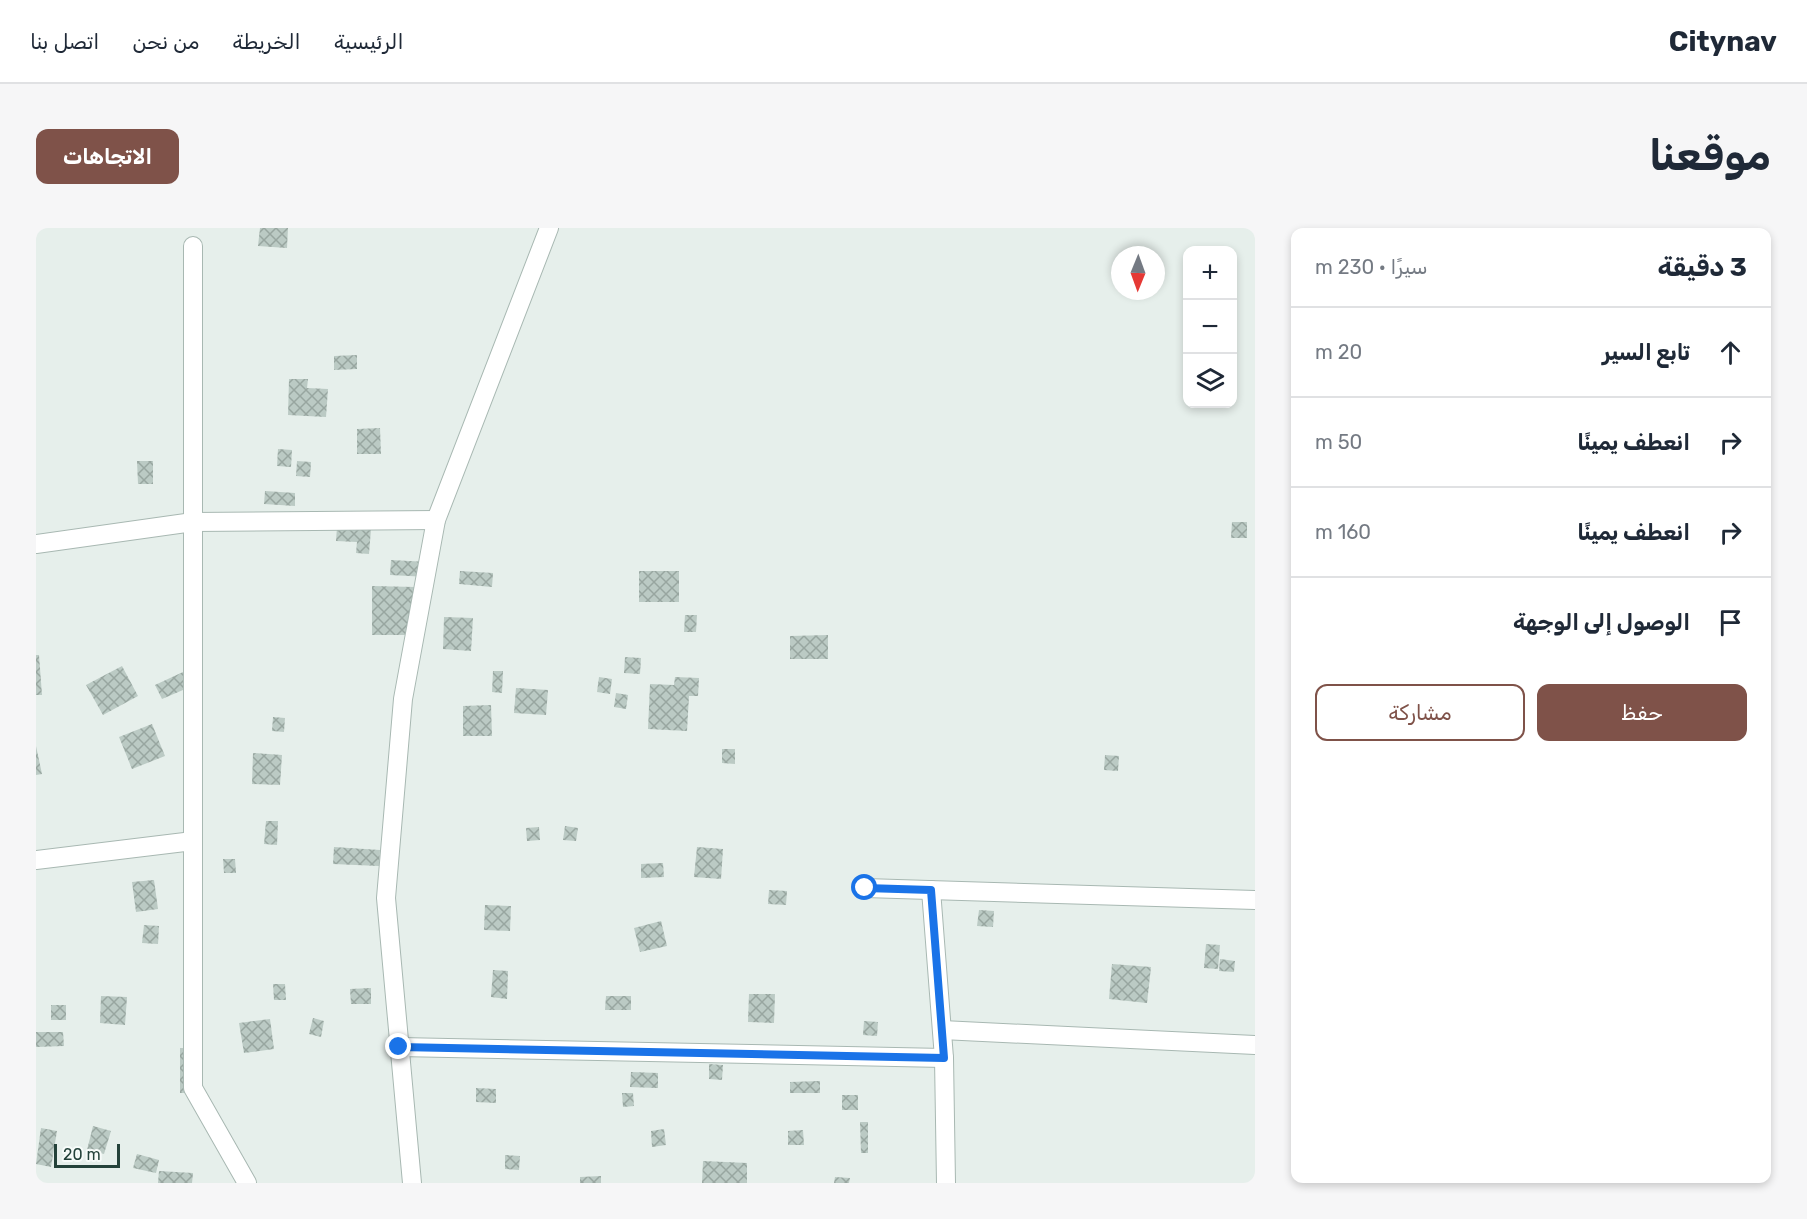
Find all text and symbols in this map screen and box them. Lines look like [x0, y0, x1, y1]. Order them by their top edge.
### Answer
text: Citynav [1669, 25, 1777, 58]
text: اتصل بنا [30, 29, 99, 54]
text: من نحن [132, 29, 199, 54]
text: الخريطة [232, 29, 301, 54]
text: الرئيسية [334, 29, 404, 54]
button: الاتجاهات [36, 129, 179, 184]
text: موقعنا [1649, 131, 1771, 181]
north arrow [1111, 246, 1165, 300]
map controls [1183, 246, 1237, 408]
button: + [1183, 246, 1237, 300]
text: 3 دقيقة [1658, 252, 1747, 283]
text: سيرًا · 230 m [1315, 255, 1428, 279]
button: − [1183, 300, 1237, 354]
icon: ahead [1714, 336, 1747, 369]
text: تابع السير [1602, 339, 1690, 366]
text: 20 m [1315, 340, 1362, 364]
button: layers [1183, 354, 1237, 408]
icon: right [1714, 426, 1747, 459]
text: انعطف يمينًا [1577, 429, 1690, 456]
text: 50 m [1315, 430, 1362, 454]
icon: right [1714, 516, 1747, 549]
text: انعطف يمينًا [1577, 519, 1690, 546]
text: 160 m [1315, 520, 1371, 544]
icon: arrive [1714, 606, 1747, 639]
text: الوصول إلى الوجهة [1513, 609, 1690, 636]
button: مشاركة [1315, 684, 1525, 741]
button: حفظ [1537, 684, 1747, 741]
route start [851, 874, 877, 900]
route end [385, 1033, 411, 1059]
scale bar [54, 1141, 120, 1168]
text: 20 m [63, 1145, 101, 1164]

